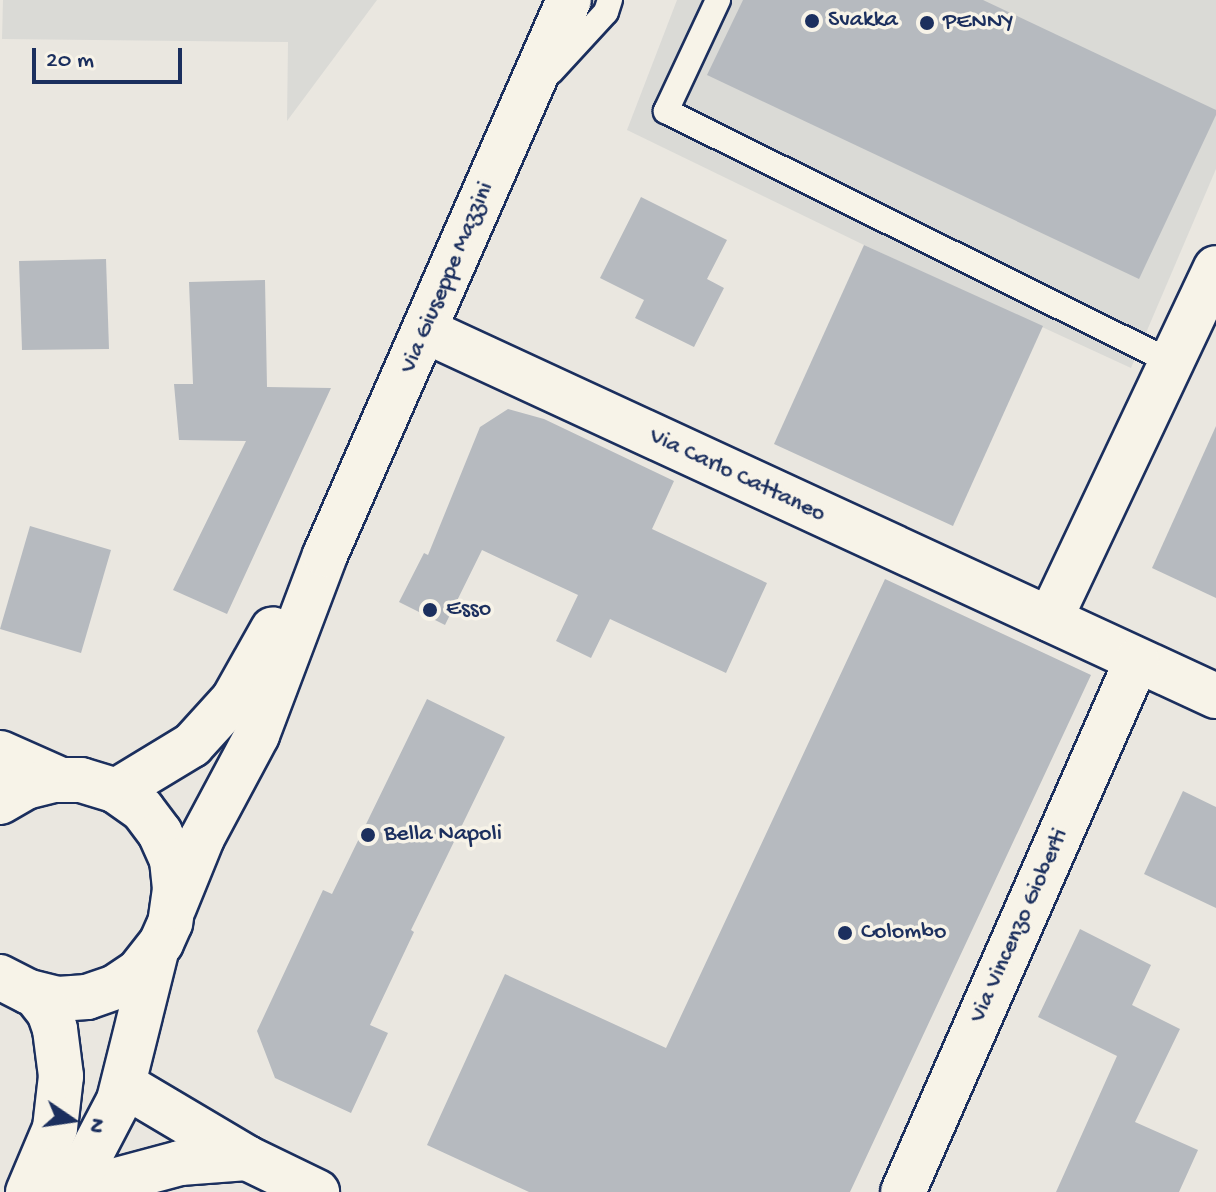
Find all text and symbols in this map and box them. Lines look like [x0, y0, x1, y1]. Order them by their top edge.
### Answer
place label: Svakka [828, 7, 898, 35]
place label: PENNY [943, 9, 1014, 37]
marker: Svakka [803, 12, 821, 30]
marker: PENNY [918, 14, 936, 32]
scale bar [36, 32, 186, 82]
text: 20 m [46, 47, 94, 76]
street label: Via Giuseppe Mazzini [395, 178, 501, 378]
street label: Via Carlo Cattaneo [644, 423, 830, 529]
place label: Esso [446, 596, 491, 624]
marker: Esso [421, 601, 439, 619]
place label: Bella Napoli [384, 821, 502, 849]
street label: Via Vincenzo Gioberti [964, 824, 1076, 1028]
marker: Bella Napoli [359, 826, 377, 844]
place label: Colombo [861, 919, 946, 947]
marker: Colombo [836, 924, 854, 942]
north arrow [32, 1080, 112, 1160]
text: N [81, 1115, 110, 1135]

